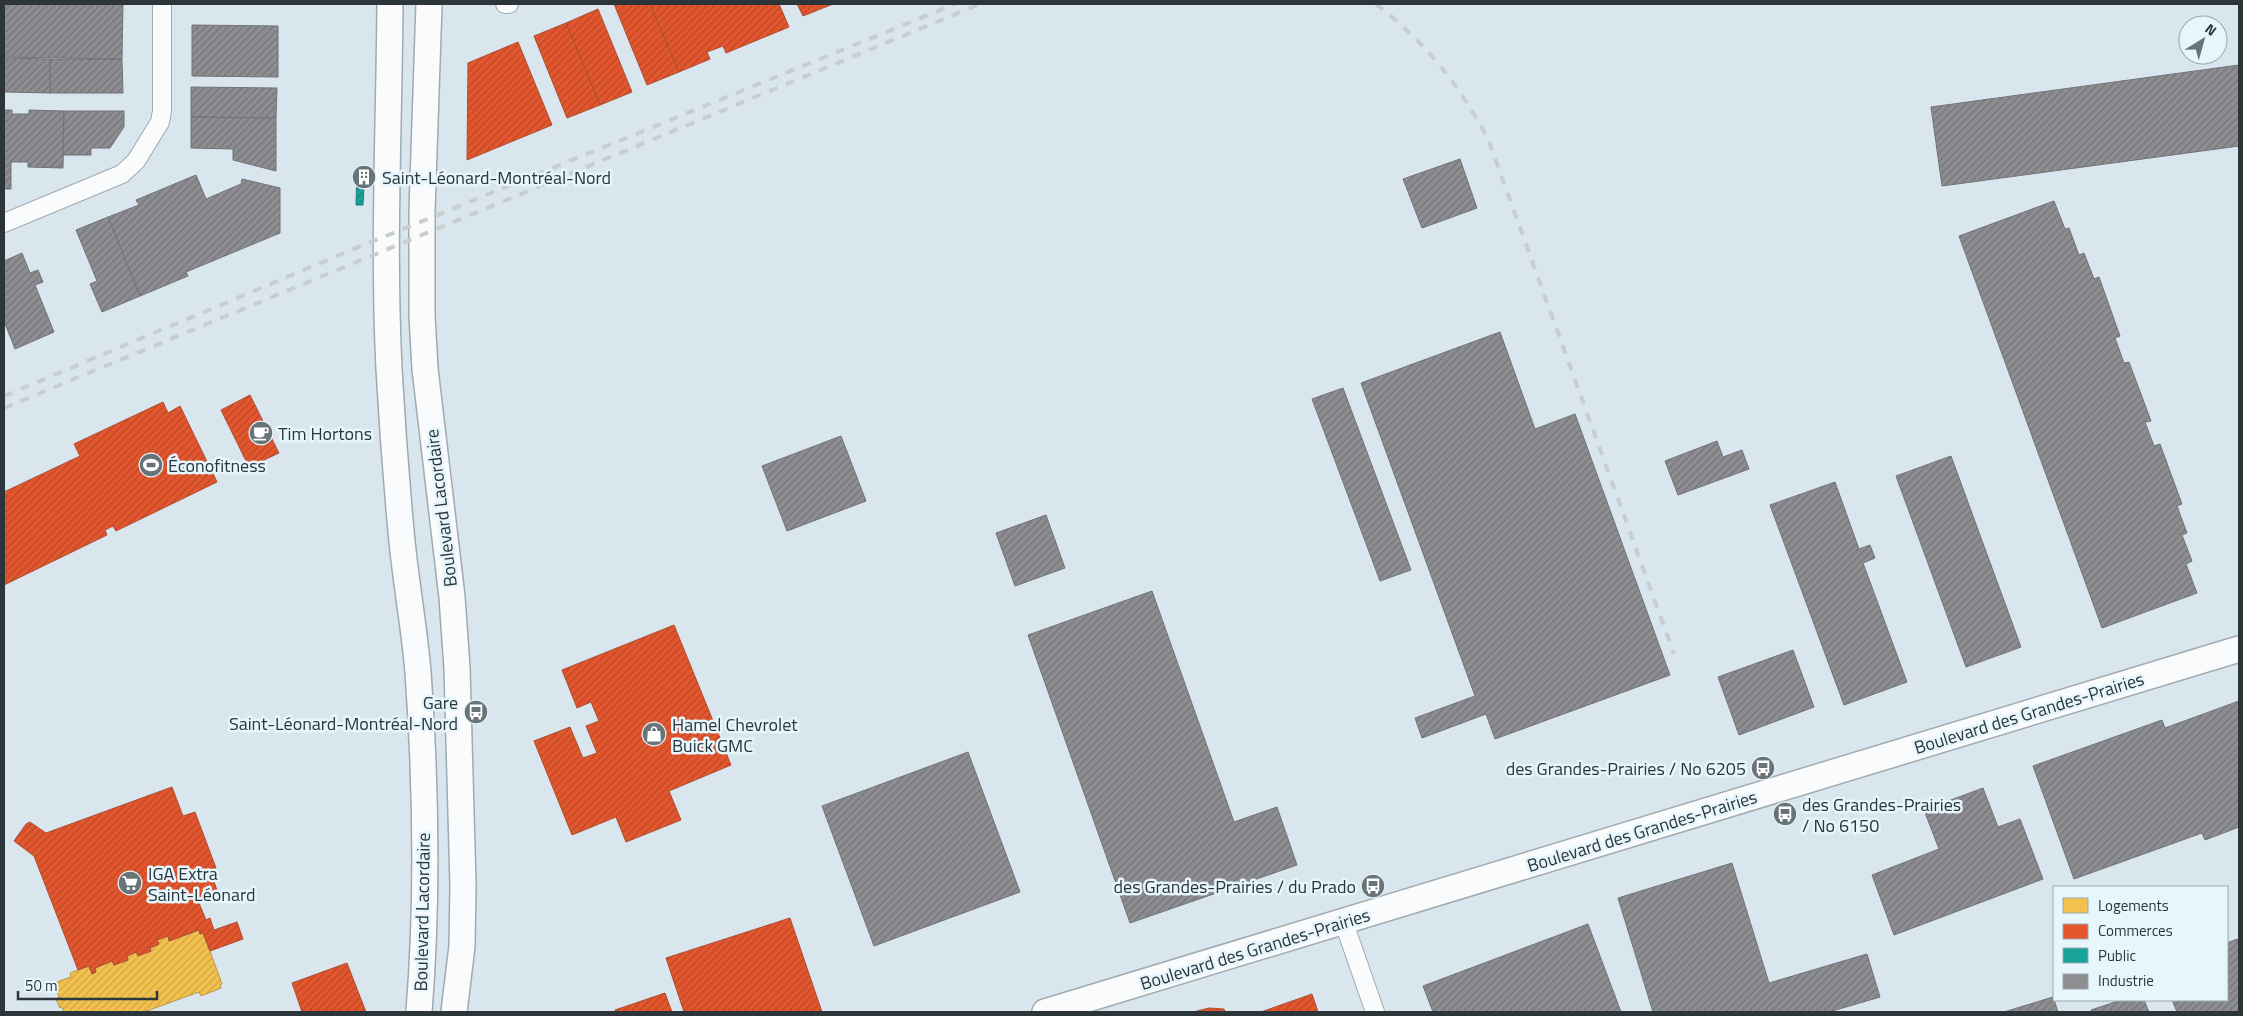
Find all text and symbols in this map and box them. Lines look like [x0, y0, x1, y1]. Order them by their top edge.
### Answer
north arrow [2178, 15, 2228, 65]
text: N [2201, 18, 2221, 41]
building icon: Saint-Léonard-Montréal-Nord [351, 164, 377, 190]
place label: Saint-Léonard-Montréal-Nord [382, 164, 611, 191]
cafe icon: Tim Hortons [248, 420, 274, 446]
place label: Tim Hortons [278, 420, 372, 447]
street label: Boulevard Lacordaire [418, 428, 464, 588]
sports icon: Éconofitness [138, 452, 164, 478]
place label: Éconofitness [168, 452, 266, 479]
street label: Boulevard des Grandes-Prairies [1911, 665, 2147, 761]
place label: Gare Saint-Léonard-Montréal-Nord [229, 689, 458, 737]
bus stop icon: Gare Saint-Léonard-Montréal-Nord [463, 699, 489, 725]
place label: Hamel Chevrolet Buick GMC [672, 711, 798, 759]
shop icon: Hamel Chevrolet Buick GMC [641, 721, 667, 747]
place label: des Grandes-Prairies / No 6205 [1506, 755, 1746, 782]
bus stop icon: des Grandes-Prairies / No 6205 [1750, 755, 1776, 781]
street label: Boulevard des Grandes-Prairies [1524, 783, 1760, 879]
place label: des Grandes-Prairies / No 6150 [1802, 791, 1961, 839]
bus stop icon: des Grandes-Prairies / No 6150 [1772, 801, 1798, 827]
street label: Boulevard Lacordaire [407, 832, 437, 992]
place label: IGA Extra Saint-Léonard [148, 860, 255, 908]
supermarket icon: IGA Extra Saint-Léonard [117, 870, 143, 896]
place label: des Grandes-Prairies / du Prado [1114, 873, 1356, 900]
bus stop icon: des Grandes-Prairies / du Prado [1360, 873, 1386, 899]
legend [2053, 886, 2228, 1001]
text: Logements [2098, 894, 2169, 917]
street label: Boulevard des Grandes-Prairies [1137, 901, 1373, 997]
text: Commerces [2098, 919, 2173, 942]
text: Public [2098, 944, 2136, 967]
scale bar [18, 968, 156, 1000]
text: Industrie [2098, 969, 2154, 992]
text: 50 m [25, 974, 58, 997]

